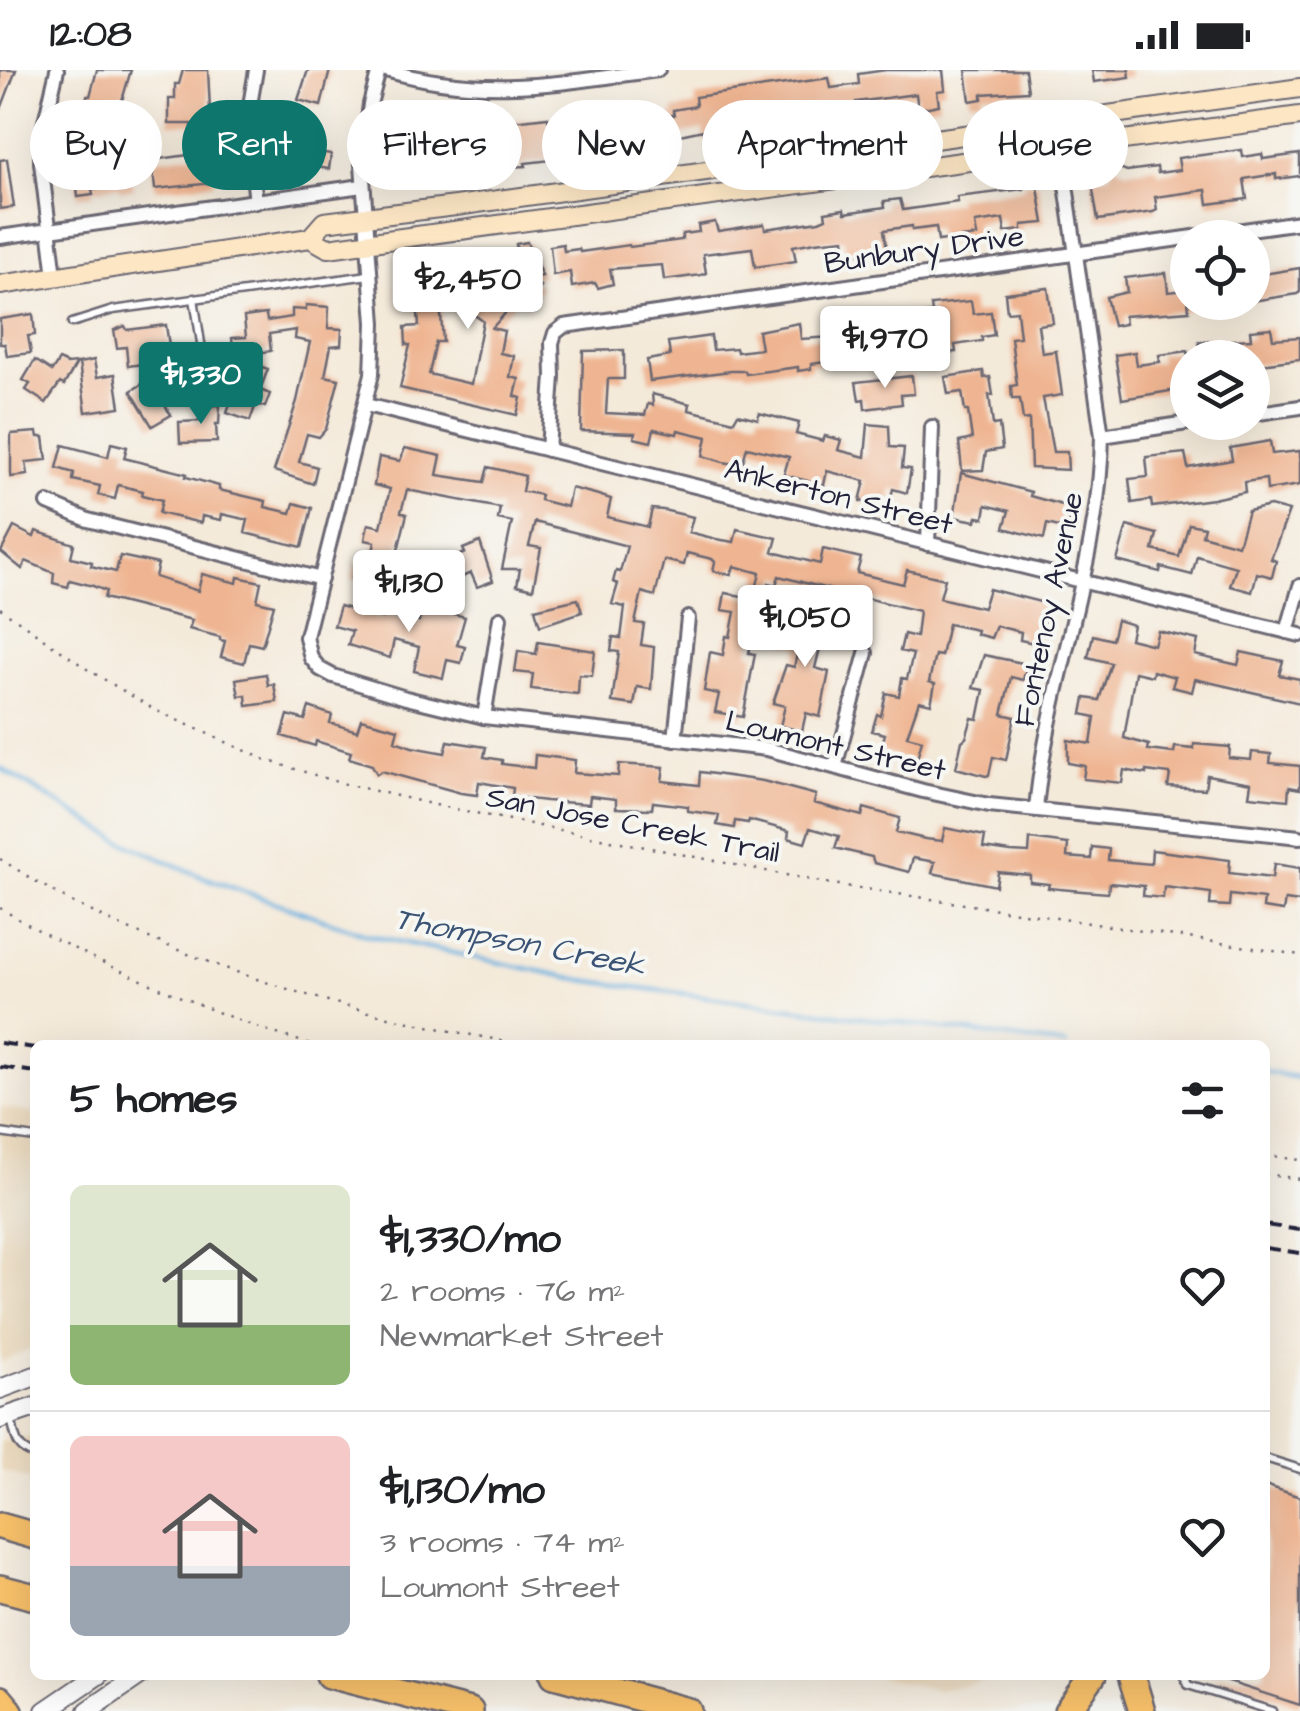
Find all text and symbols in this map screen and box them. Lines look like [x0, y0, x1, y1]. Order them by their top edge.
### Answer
text: 12:08 [50, 9, 132, 61]
chip: Buy [30, 100, 162, 190]
chip: Rent [182, 100, 327, 190]
chip: Filters [347, 100, 522, 190]
chip: New [542, 100, 682, 190]
chip: Apartment [702, 100, 943, 190]
chip: House [963, 100, 1128, 190]
street label: Bunbury Drive [822, 215, 1027, 286]
map controls [1170, 220, 1270, 440]
button: locate [1170, 220, 1270, 320]
pin: $2,450 [387, 247, 549, 332]
text: $2,450 [415, 257, 521, 302]
pin: $1,970 [804, 306, 966, 391]
text: $1,970 [842, 316, 928, 361]
button: layers [1170, 340, 1270, 440]
pin: $1,330 [120, 342, 282, 427]
text: $1,330 [161, 352, 241, 397]
street label: Ankerton Street [720, 448, 957, 546]
street label: Fontenoy Avenue [1004, 488, 1095, 731]
pin: $1,130 [328, 550, 490, 635]
text: $1,130 [375, 560, 443, 605]
pin: $1,050 [724, 585, 886, 670]
text: $1,050 [760, 595, 850, 640]
street label: Loumont Street [722, 700, 950, 792]
street label: San Jose Creek Trail [483, 776, 783, 874]
water label: Thompson Creek [391, 896, 650, 989]
text: 5 homes [70, 1071, 237, 1129]
icon: filters [1175, 1073, 1230, 1128]
text: $1,330/mo [380, 1211, 561, 1269]
icon: home [150, 1225, 270, 1345]
icon: heart [1175, 1258, 1230, 1313]
text: 2 rooms · 76 m² [380, 1269, 625, 1314]
text: Newmarket Street [380, 1314, 664, 1359]
text: $1,130/mo [380, 1462, 545, 1520]
icon: home [150, 1476, 270, 1596]
icon: heart [1175, 1509, 1230, 1564]
text: 3 rooms · 74 m² [380, 1520, 625, 1565]
text: Loumont Street [380, 1565, 620, 1610]

